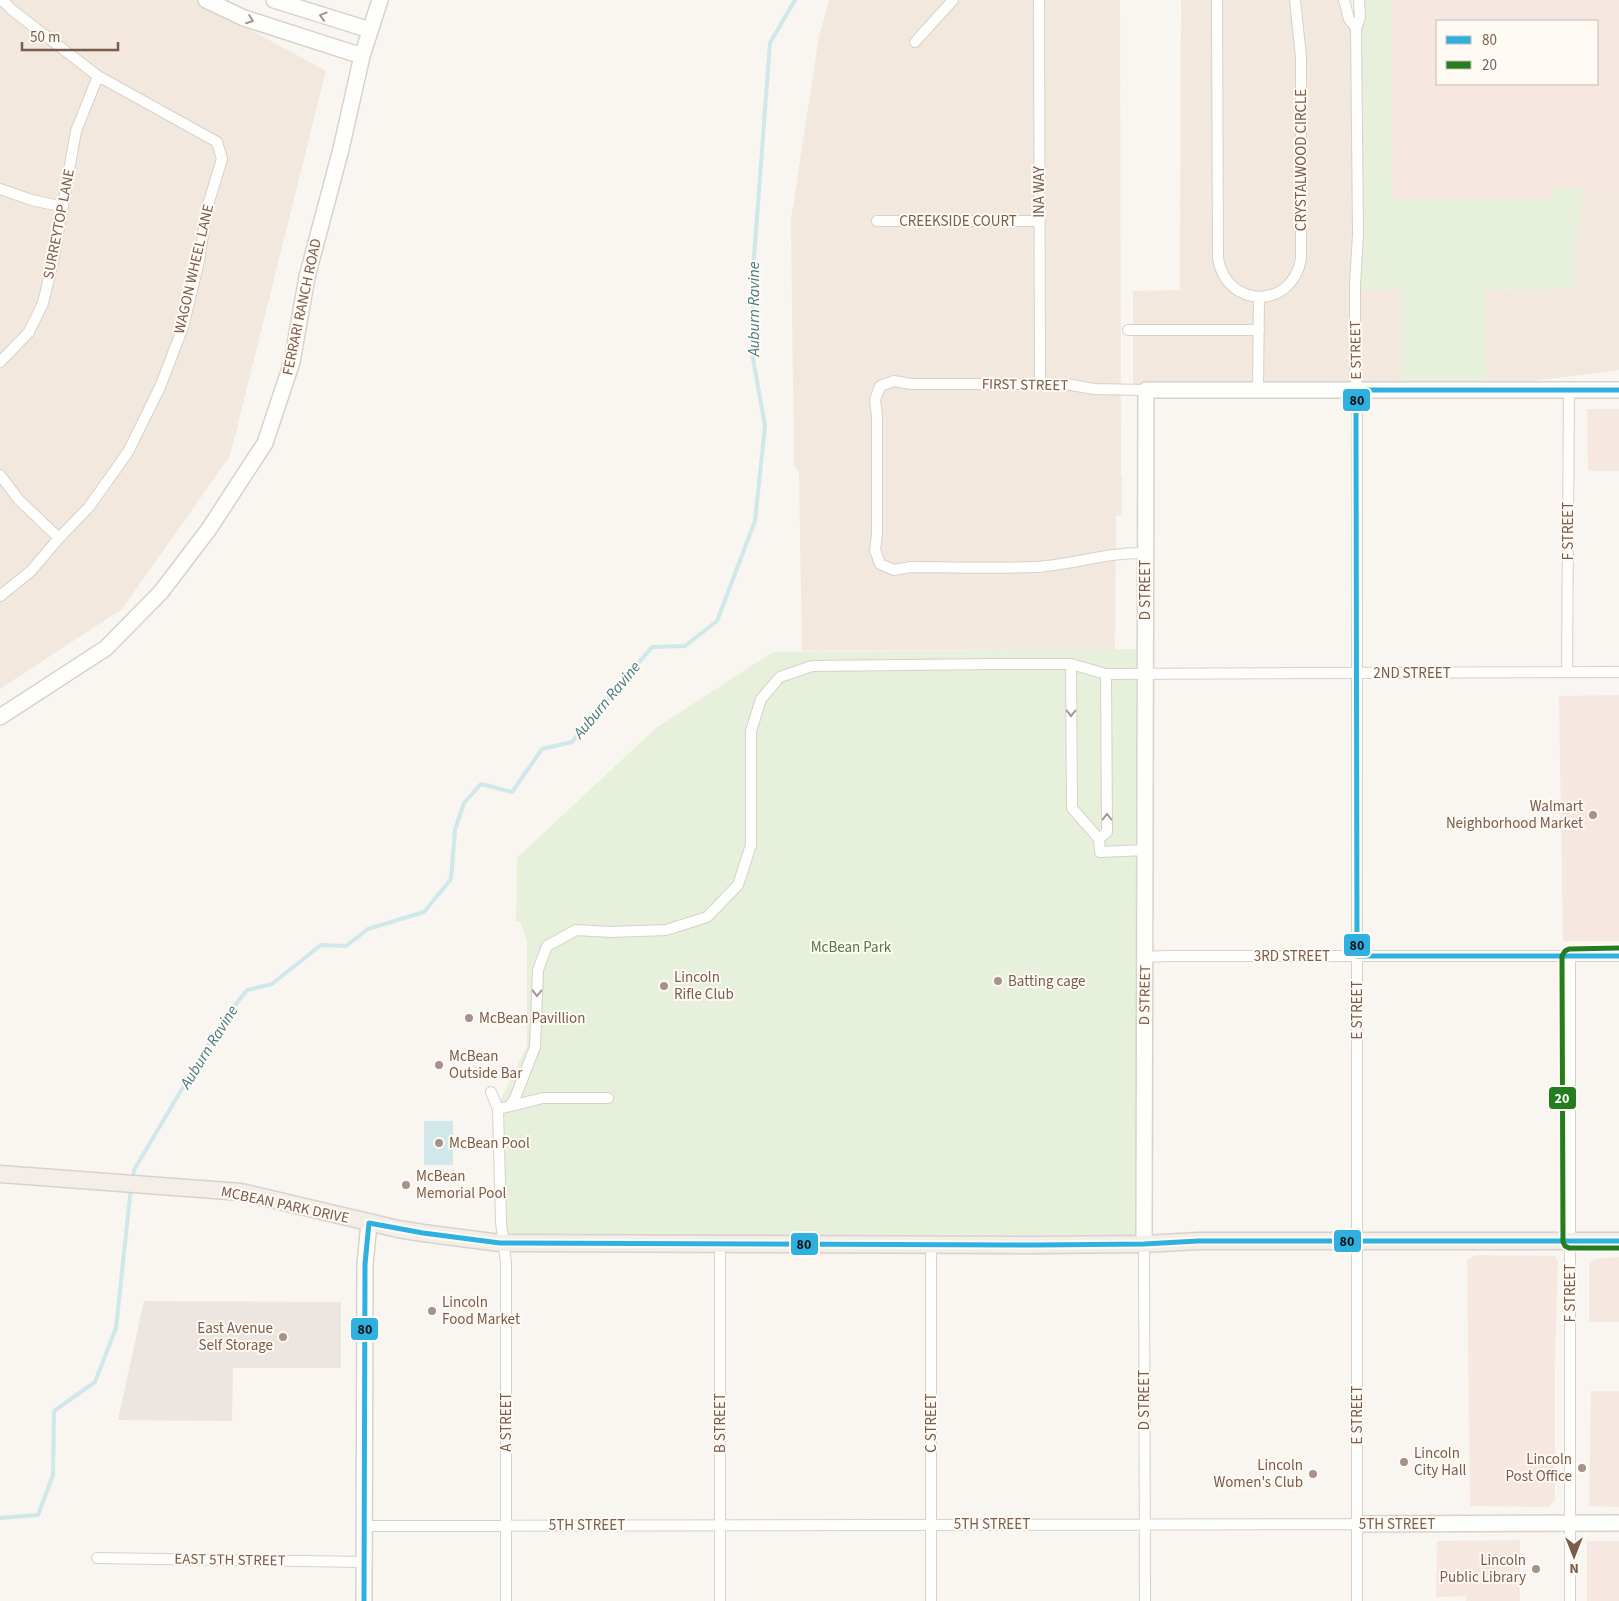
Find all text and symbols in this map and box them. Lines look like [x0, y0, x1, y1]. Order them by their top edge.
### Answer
one-way arrow [320, 12, 328, 22]
one-way arrow [246, 14, 254, 24]
scale bar [22, 20, 119, 52]
legend [1436, 20, 1599, 85]
text: 50 m [30, 27, 60, 48]
text: 80 [1482, 30, 1497, 51]
text: 20 [1482, 55, 1497, 76]
street label: CRYSTALWOOD CIRCLE [1291, 89, 1312, 231]
street label: INA WAY [1029, 165, 1050, 218]
street label: SURREYTOP LANE [38, 167, 80, 281]
street label: WAGON WHEEL LANE [169, 202, 219, 336]
street label: CREEKSIDE COURT [899, 211, 1017, 232]
street label: FERRARI RANCH ROAD [277, 237, 327, 377]
water label: Auburn Ravine [743, 261, 765, 357]
street label: E STREET [1345, 320, 1367, 380]
street label: FIRST STREET [982, 374, 1068, 396]
line badge: 80 [1342, 388, 1371, 412]
text: 80 [1350, 391, 1364, 411]
street label: F STREET [1558, 502, 1579, 560]
street label: D STREET [1135, 560, 1156, 620]
water label: Auburn Ravine [567, 656, 646, 744]
street label: 2ND STREET [1373, 663, 1451, 684]
one-way arrow [1066, 710, 1076, 717]
place label: Walmart Neighborhood Market [1446, 796, 1583, 834]
marker: Walmart Neighborhood Market [1587, 809, 1599, 821]
one-way arrow [1102, 813, 1112, 820]
line badge: 80 [1343, 933, 1371, 957]
text: 80 [1350, 936, 1364, 956]
park label: McBean Park [811, 937, 892, 958]
street label: 3RD STREET [1254, 946, 1330, 967]
street label: D STREET [1134, 965, 1156, 1025]
place label: Lincoln Rifle Club [674, 967, 734, 1005]
place label: Batting cage [1008, 971, 1086, 992]
marker: Batting cage [992, 975, 1004, 987]
marker: Lincoln Rifle Club [658, 980, 670, 992]
street label: E STREET [1347, 980, 1368, 1040]
one-way arrow [532, 989, 543, 997]
water label: Auburn Ravine [174, 1001, 244, 1094]
place label: McBean Pavillion [479, 1008, 585, 1029]
marker: McBean Pavillion [463, 1012, 475, 1024]
place label: McBean Outside Bar [449, 1046, 523, 1084]
marker: McBean Outside Bar [433, 1059, 445, 1071]
line badge: 20 [1548, 1086, 1577, 1110]
text: 20 [1555, 1089, 1569, 1109]
place label: McBean Pool [449, 1133, 530, 1154]
marker: McBean Pool [433, 1137, 445, 1149]
place label: McBean Memorial Pool [416, 1166, 507, 1204]
marker: McBean Memorial Pool [400, 1179, 412, 1191]
street label: MCBEAN PARK DRIVE [219, 1181, 351, 1229]
line badge: 80 [1333, 1229, 1362, 1253]
line badge: 80 [790, 1232, 819, 1256]
text: 80 [1340, 1232, 1354, 1252]
text: 80 [797, 1235, 811, 1255]
street label: F STREET [1560, 1264, 1581, 1322]
place label: Lincoln Food Market [442, 1292, 520, 1330]
marker: Lincoln Food Market [426, 1305, 438, 1317]
line badge: 80 [350, 1317, 379, 1341]
place label: East Avenue Self Storage [197, 1318, 273, 1356]
text: 80 [358, 1320, 372, 1340]
marker: East Avenue Self Storage [277, 1331, 289, 1343]
street label: D STREET [1134, 1370, 1155, 1430]
street label: E STREET [1347, 1385, 1368, 1445]
street label: A STREET [496, 1392, 517, 1452]
street label: B STREET [710, 1393, 731, 1453]
street label: C STREET [921, 1393, 942, 1453]
place label: Lincoln City Hall [1414, 1443, 1466, 1481]
place label: Lincoln Post Office [1505, 1449, 1572, 1487]
place label: Lincoln Women's Club [1213, 1455, 1303, 1493]
marker: Lincoln City Hall [1398, 1456, 1410, 1468]
marker: Lincoln Post Office [1576, 1462, 1588, 1474]
marker: Lincoln Women's Club [1307, 1468, 1319, 1480]
street label: 5TH STREET [954, 1514, 1030, 1535]
street label: 5TH STREET [1359, 1514, 1435, 1535]
street label: 5TH STREET [549, 1515, 625, 1536]
north arrow [1549, 1531, 1599, 1581]
street label: EAST 5TH STREET [174, 1549, 286, 1571]
place label: Lincoln Public Library [1439, 1550, 1526, 1588]
text: N [1569, 1558, 1579, 1578]
marker: Lincoln Public Library [1530, 1563, 1542, 1575]

